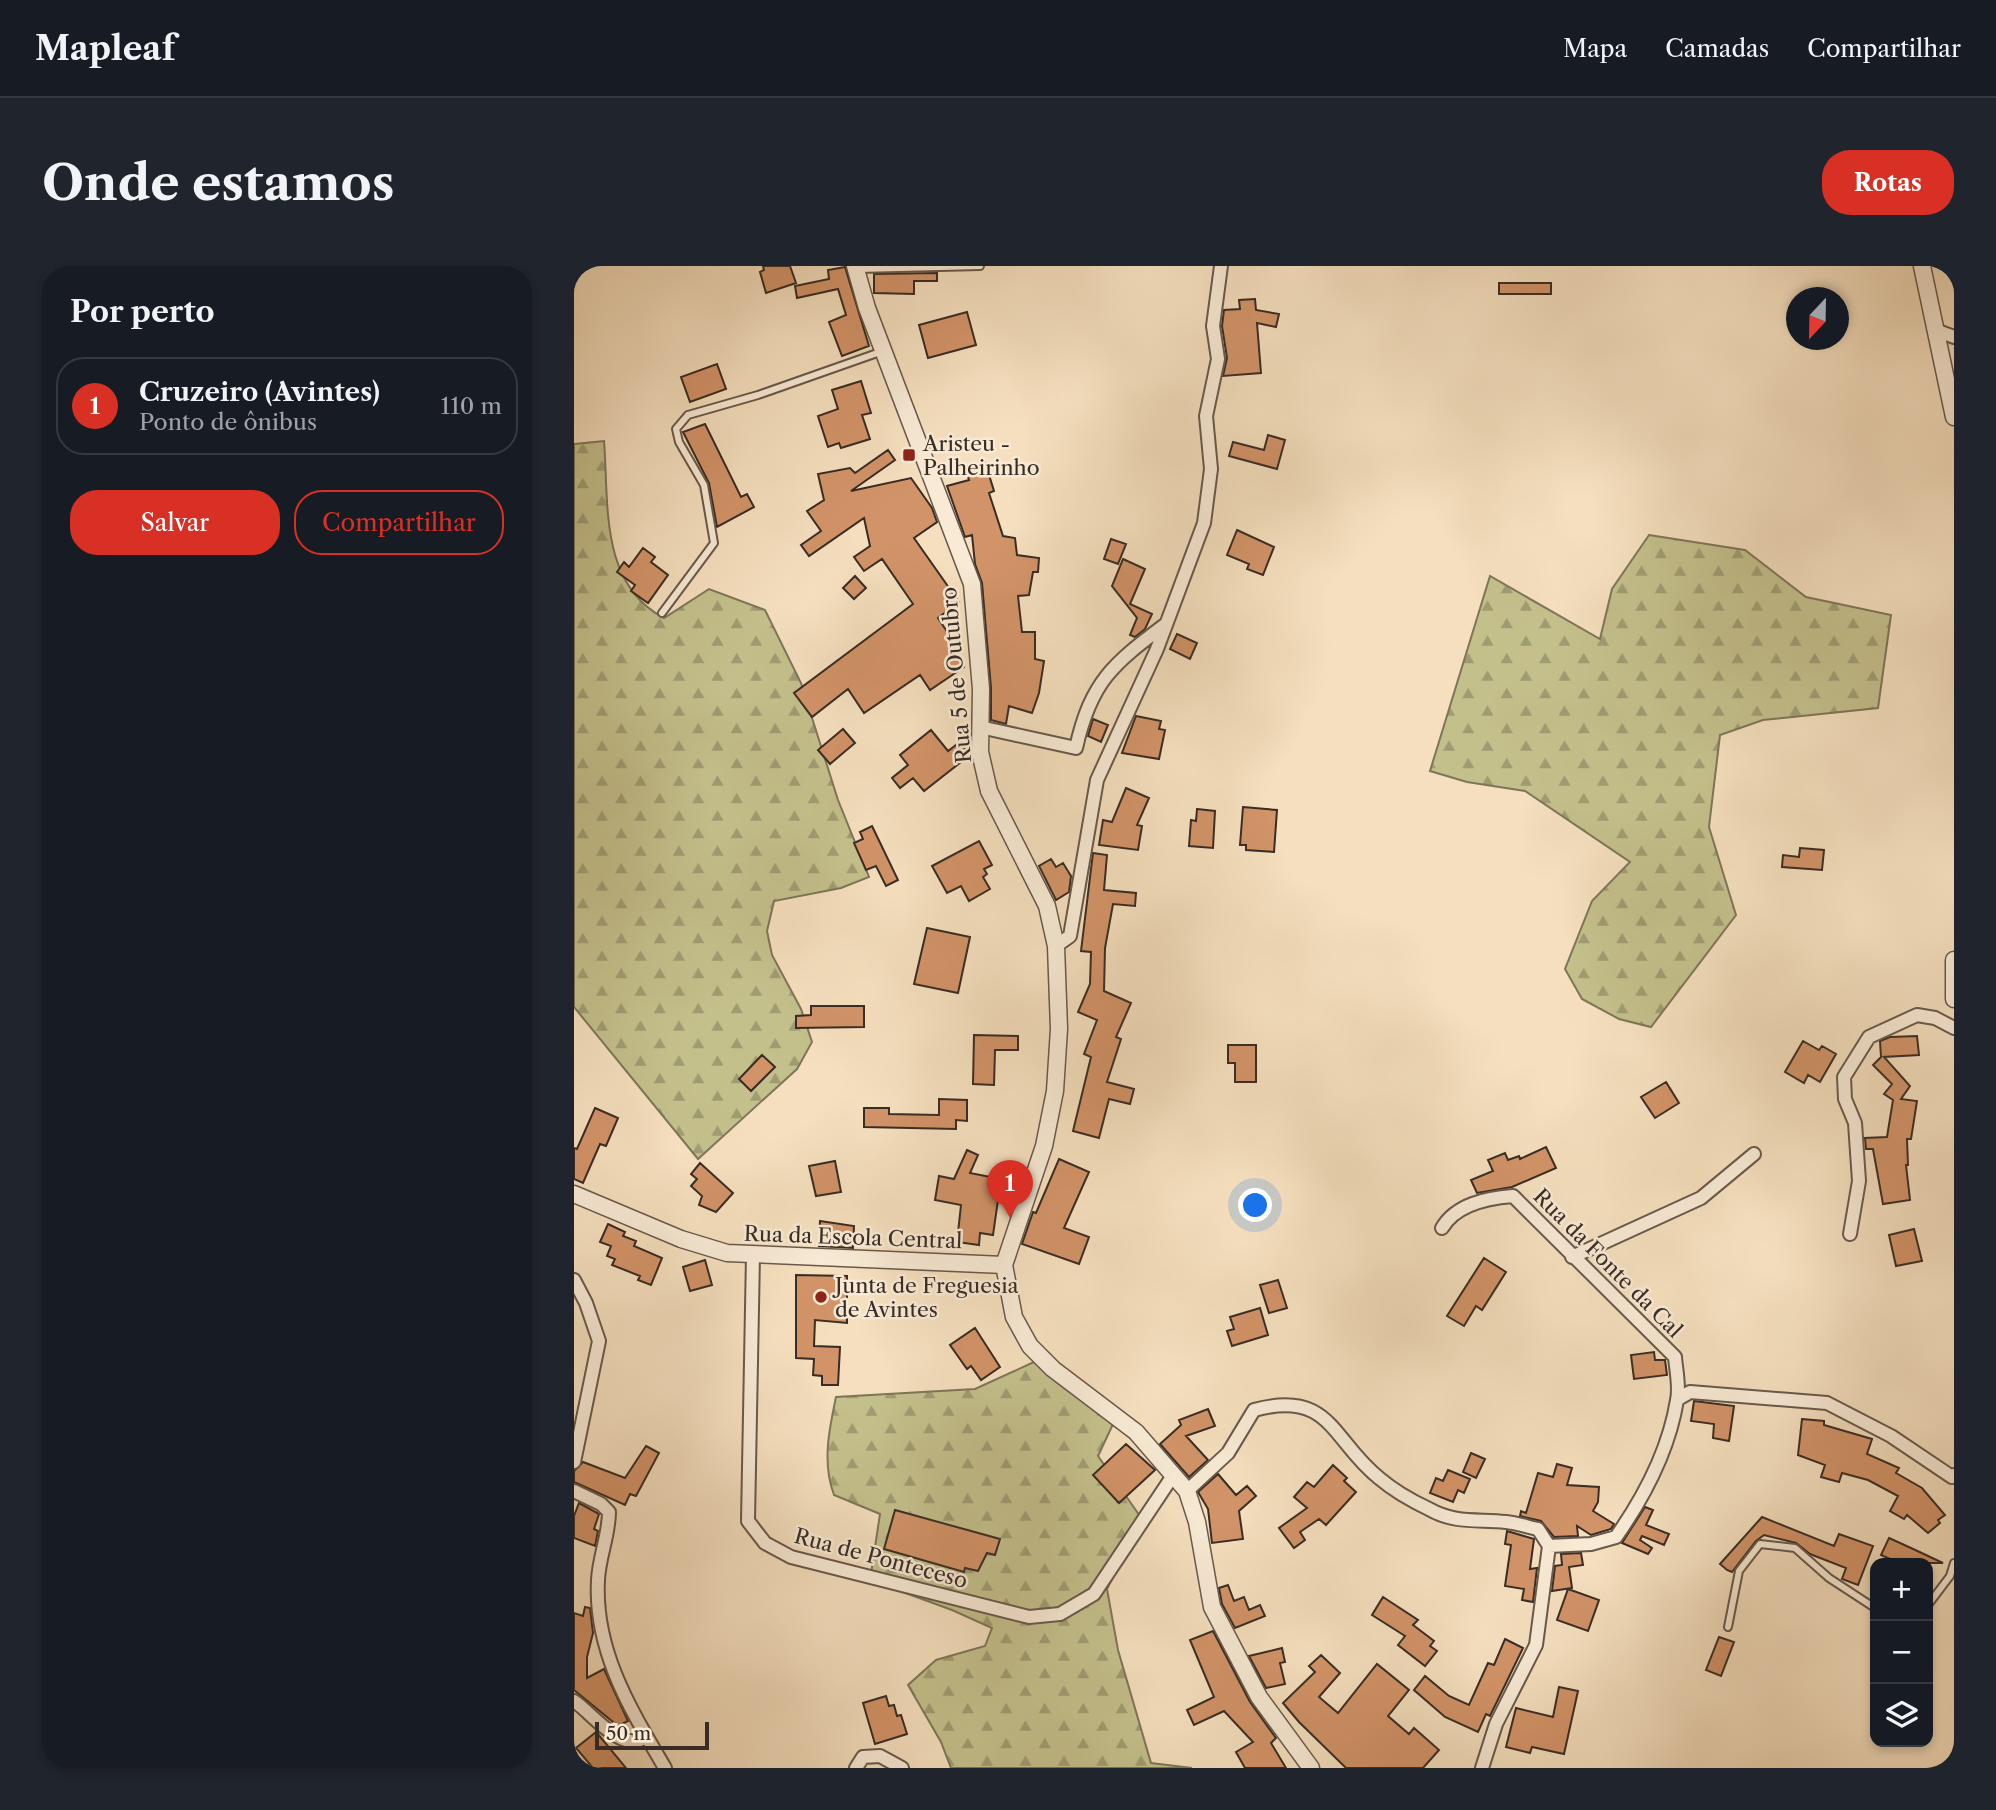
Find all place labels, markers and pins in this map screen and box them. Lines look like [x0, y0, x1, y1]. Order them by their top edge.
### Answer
place label: Aristeu - Palheirinho [922, 431, 1040, 480]
marker: Aristeu - Palheirinho [901, 447, 917, 463]
pin: 1 [987, 1160, 1033, 1218]
place label: Junta de Freguesia de Avintes [832, 1273, 1020, 1322]
marker: Junta de Freguesia de Avintes [813, 1289, 829, 1305]

